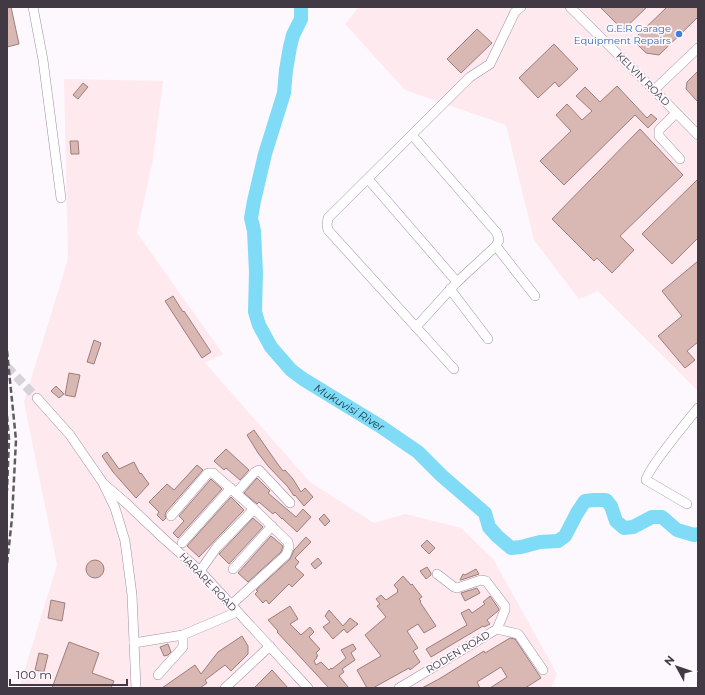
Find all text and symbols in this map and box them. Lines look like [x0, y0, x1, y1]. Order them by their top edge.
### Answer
place label: G.E.R Garage Equipment Repairs [574, 22, 671, 47]
marker: G.E.R Garage Equipment Repairs [674, 29, 684, 39]
street label: KELVIN ROAD [613, 49, 673, 109]
water label: Mukuvisi River [312, 381, 388, 434]
street label: HARARE ROAD [177, 550, 239, 614]
street label: RODEN ROAD [424, 628, 492, 676]
north arrow [657, 647, 697, 687]
text: N [661, 653, 678, 668]
scale bar [10, 661, 127, 687]
text: 100 m [16, 667, 52, 682]

